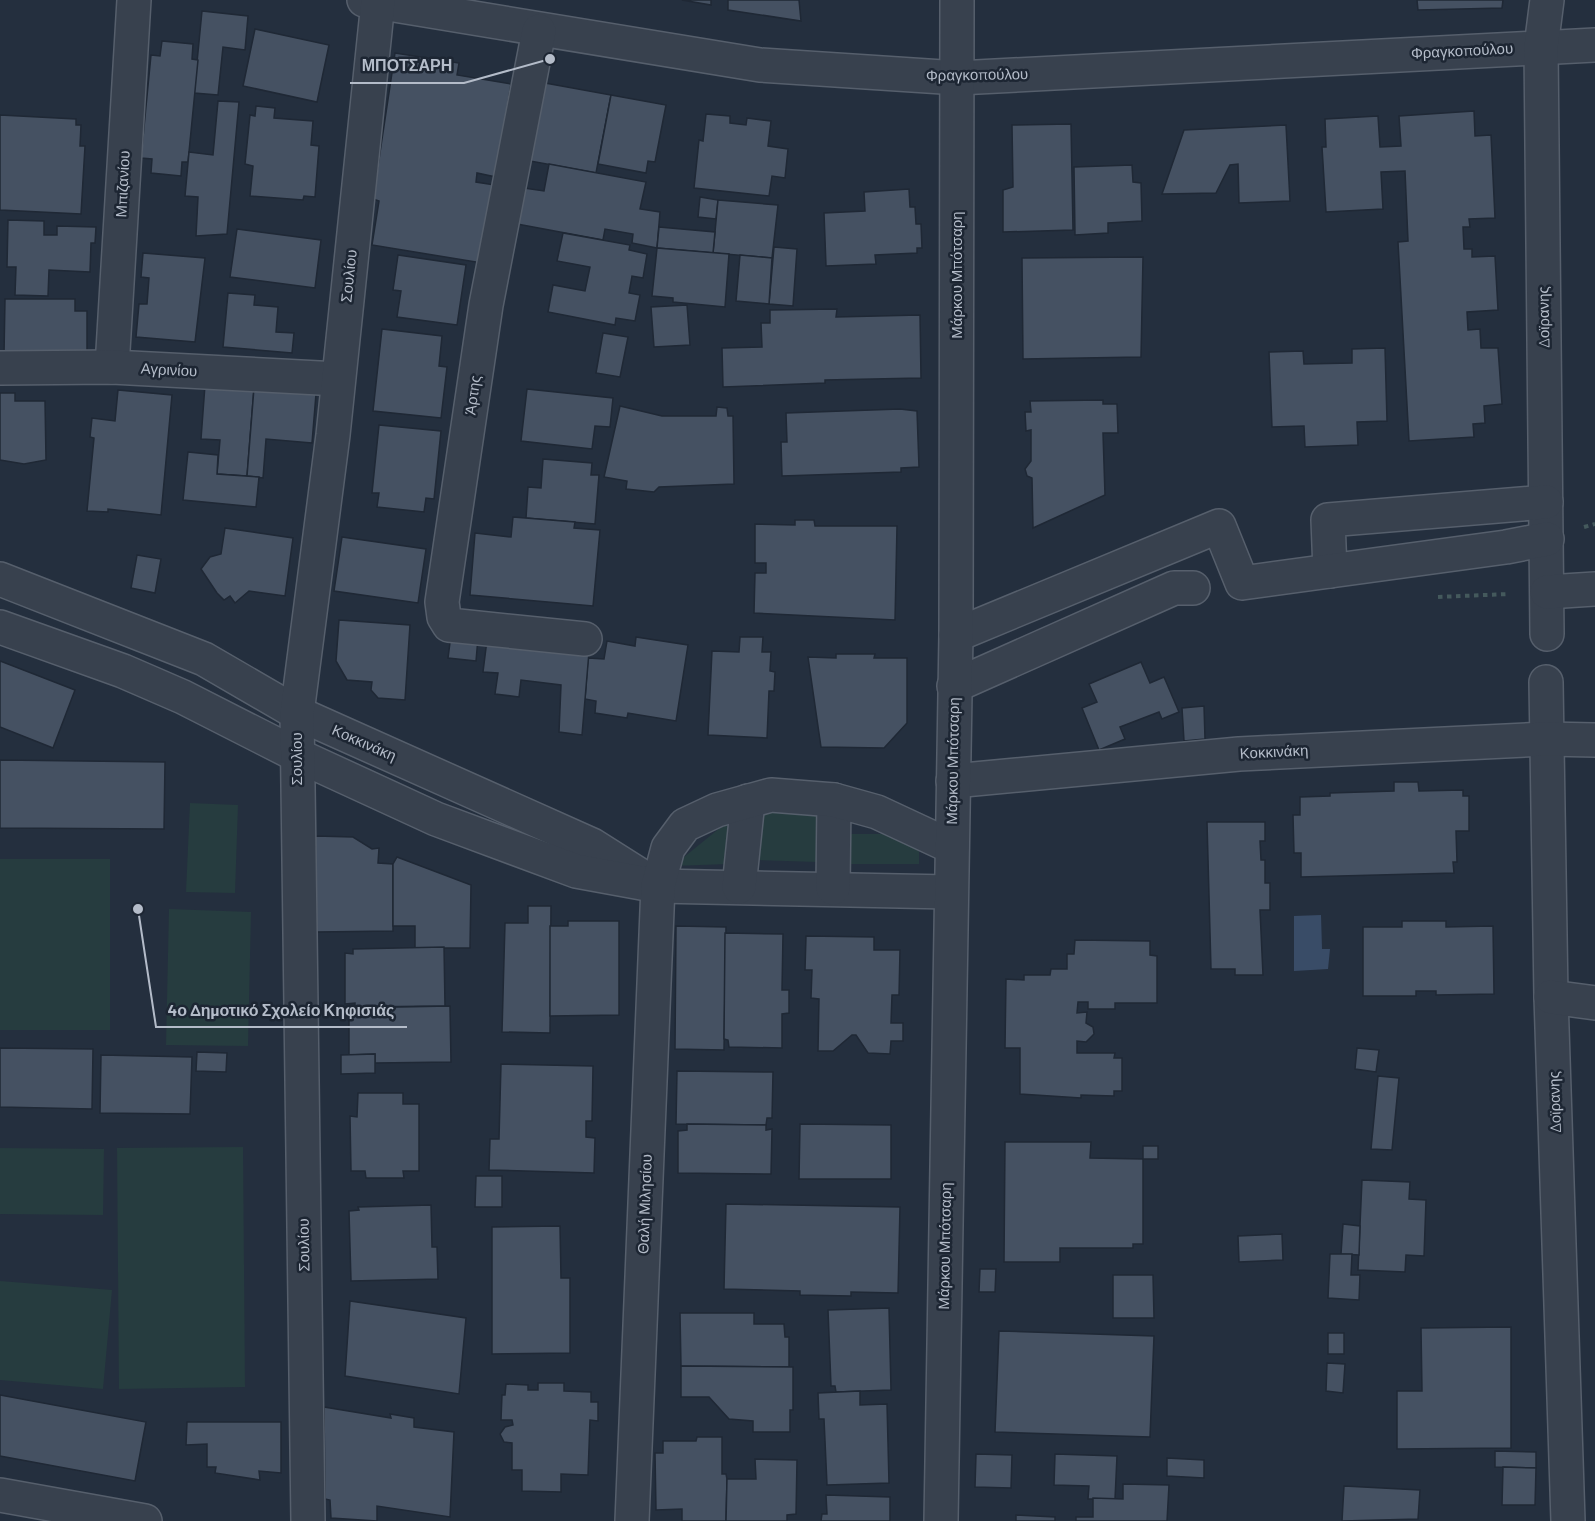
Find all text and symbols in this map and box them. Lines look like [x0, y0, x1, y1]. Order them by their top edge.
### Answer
street label: Φραγκοπούλου [1410, 38, 1514, 62]
callout: ΜΠΟΤΣΑΡΗ [350, 49, 464, 83]
text: ΜΠΟΤΣΑΡΗ [362, 55, 452, 74]
street label: Φραγκοπούλου [926, 64, 1028, 84]
street label: Μπιζανίου [111, 150, 133, 218]
street label: Μάρκου Μπότσαρη [947, 211, 965, 339]
street label: Σουλίου [336, 248, 360, 303]
street label: Δοϊρανης [1533, 286, 1553, 348]
street label: Αγρινίου [140, 359, 198, 379]
street label: Άρτης [460, 374, 484, 416]
street label: Μάρκου Μπότσαρη [942, 697, 962, 825]
street label: Κοκκινάκη [329, 720, 399, 764]
street label: Σουλίου [287, 732, 305, 786]
street label: Κοκκινάκη [1239, 740, 1309, 762]
callout: 4ο Δημοτικό Σχολείο Κηφισιάς [156, 993, 407, 1027]
text: 4ο Δημοτικό Σχολείο Κηφισιάς [168, 1000, 394, 1020]
street label: Δοϊρανης [1544, 1071, 1564, 1133]
street label: Θαλή Μιλησίου [633, 1154, 655, 1254]
street label: Μάρκου Μπότσαρη [934, 1182, 954, 1310]
street label: Σουλίου [294, 1218, 312, 1272]

